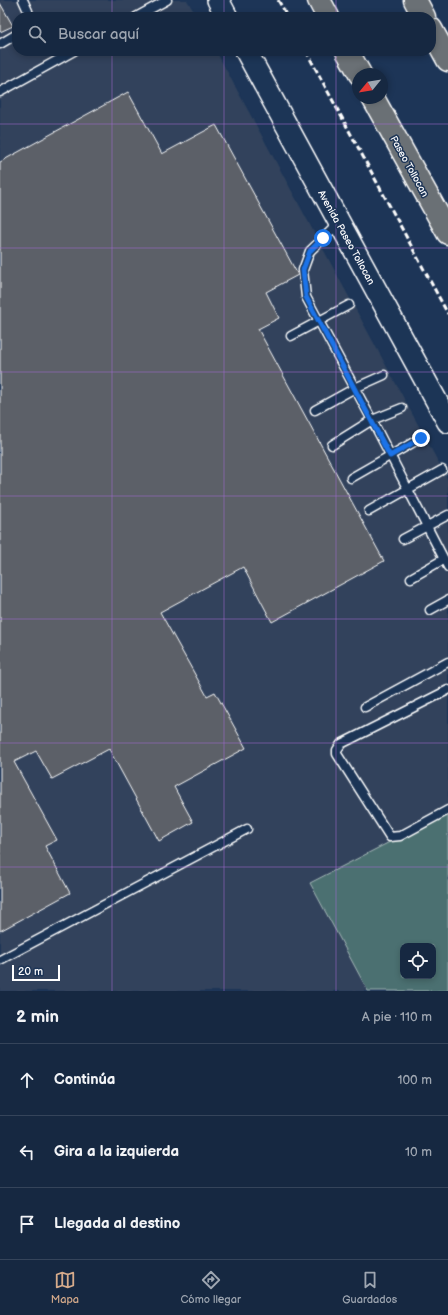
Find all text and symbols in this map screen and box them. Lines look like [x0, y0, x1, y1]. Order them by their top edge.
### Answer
search box [12, 12, 436, 56]
icon: search [26, 23, 48, 45]
text: Buscar aquí [58, 25, 139, 44]
north arrow [352, 68, 388, 104]
street label: Paseo Tollocan [387, 134, 431, 199]
street label: Avenida Paseo Tollocan [315, 188, 377, 287]
route start [314, 229, 332, 247]
route end [412, 429, 430, 447]
map controls [400, 943, 436, 979]
button: locate [400, 943, 436, 979]
scale bar [12, 963, 60, 982]
text: 20 m [18, 965, 43, 978]
text: 2 min [16, 1007, 59, 1027]
text: A pie · 110 m [362, 1009, 432, 1025]
icon: ahead [16, 1069, 38, 1091]
text: Continúa [54, 1070, 115, 1089]
text: 100 m [397, 1072, 432, 1088]
icon: left [16, 1141, 38, 1163]
text: Gira a la izquierda [54, 1142, 179, 1161]
text: 10 m [405, 1144, 432, 1160]
icon: arrive [16, 1213, 38, 1235]
text: Llegada al destino [54, 1214, 180, 1233]
tab: Mapa [51, 1269, 79, 1306]
tab: Cómo llegar [181, 1269, 241, 1306]
tab: Guardados [342, 1269, 397, 1306]

